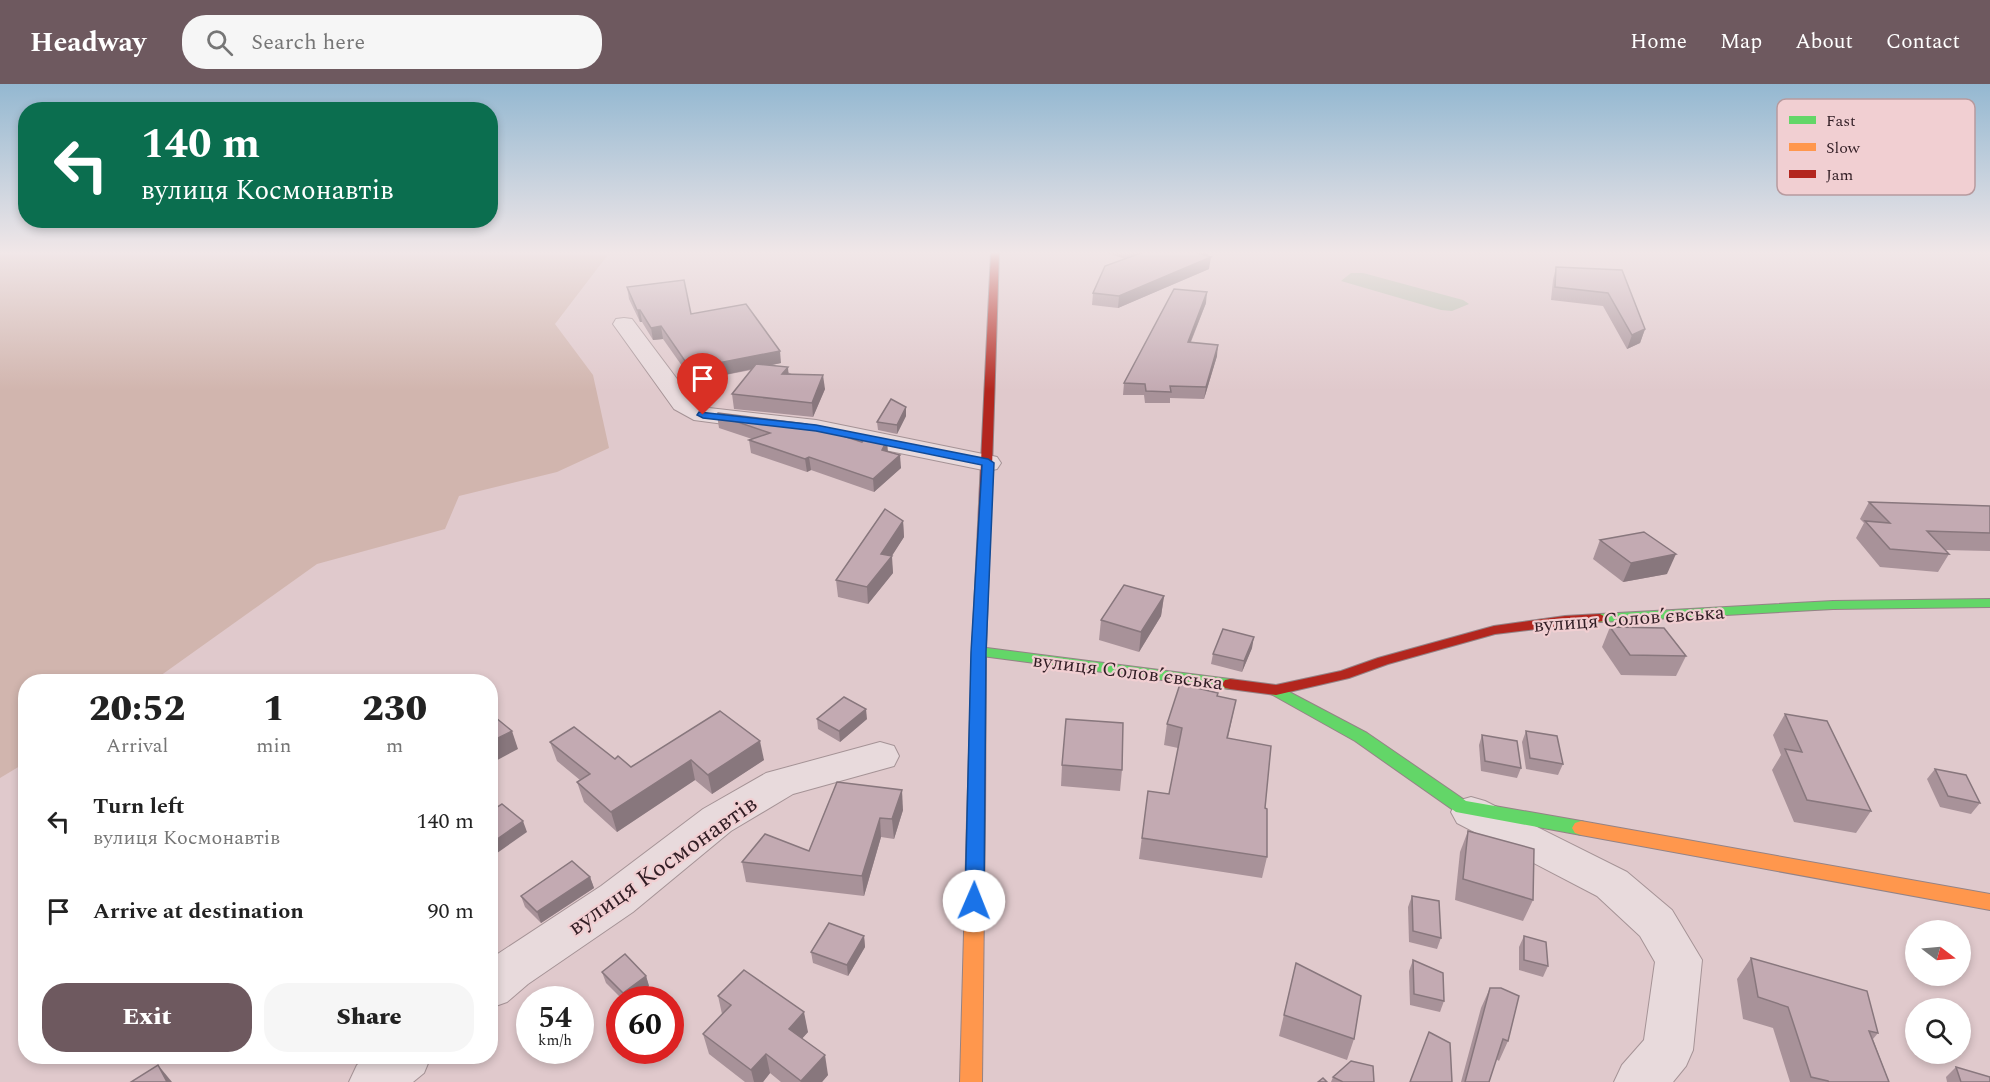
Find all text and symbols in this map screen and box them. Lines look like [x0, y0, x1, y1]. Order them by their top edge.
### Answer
search box [182, 15, 602, 69]
text: Headway [30, 21, 146, 64]
icon: search [203, 26, 236, 59]
text: Search here [251, 26, 365, 59]
text: Home [1630, 26, 1687, 58]
text: Map [1720, 26, 1762, 58]
text: About [1795, 26, 1853, 58]
text: Contact [1886, 26, 1960, 58]
legend [1777, 99, 1975, 195]
text: Fast [1826, 109, 1856, 133]
text: 140 m [141, 113, 260, 176]
icon: left [42, 126, 120, 204]
text: Slow [1826, 136, 1861, 160]
text: Jam [1826, 163, 1854, 187]
text: вулиця Космонавтів [141, 170, 394, 212]
pin [677, 353, 728, 415]
icon: arrive [686, 362, 719, 395]
street label: вулиця Соловʼєвська [1532, 597, 1726, 641]
street label: вулиця Соловʼєвська [1031, 645, 1225, 699]
text: 20:52 [89, 682, 185, 737]
text: 1 [263, 682, 285, 737]
text: 230 [362, 682, 427, 737]
text: Arrival [106, 731, 168, 761]
text: min [256, 731, 291, 761]
text: m [386, 731, 403, 761]
street label: вулиця Космонавтів [560, 787, 765, 945]
text: Turn left [93, 790, 185, 823]
icon: left [42, 805, 75, 838]
text: 140 m [417, 805, 474, 838]
text: вулиця Космонавтів [93, 823, 280, 853]
position arrow [942, 869, 1006, 933]
icon: arrive [42, 895, 75, 928]
text: Arrive at destination [93, 895, 304, 928]
text: 90 m [428, 895, 474, 928]
north arrow [1905, 920, 1971, 986]
map controls [1905, 920, 1971, 1064]
button: Exit [42, 983, 252, 1052]
button: Share [264, 983, 474, 1052]
speed limit sign: 60 [606, 986, 684, 1064]
text: 54 [538, 995, 572, 1041]
button: search [1905, 998, 1971, 1064]
text: km/h [538, 1029, 572, 1052]

